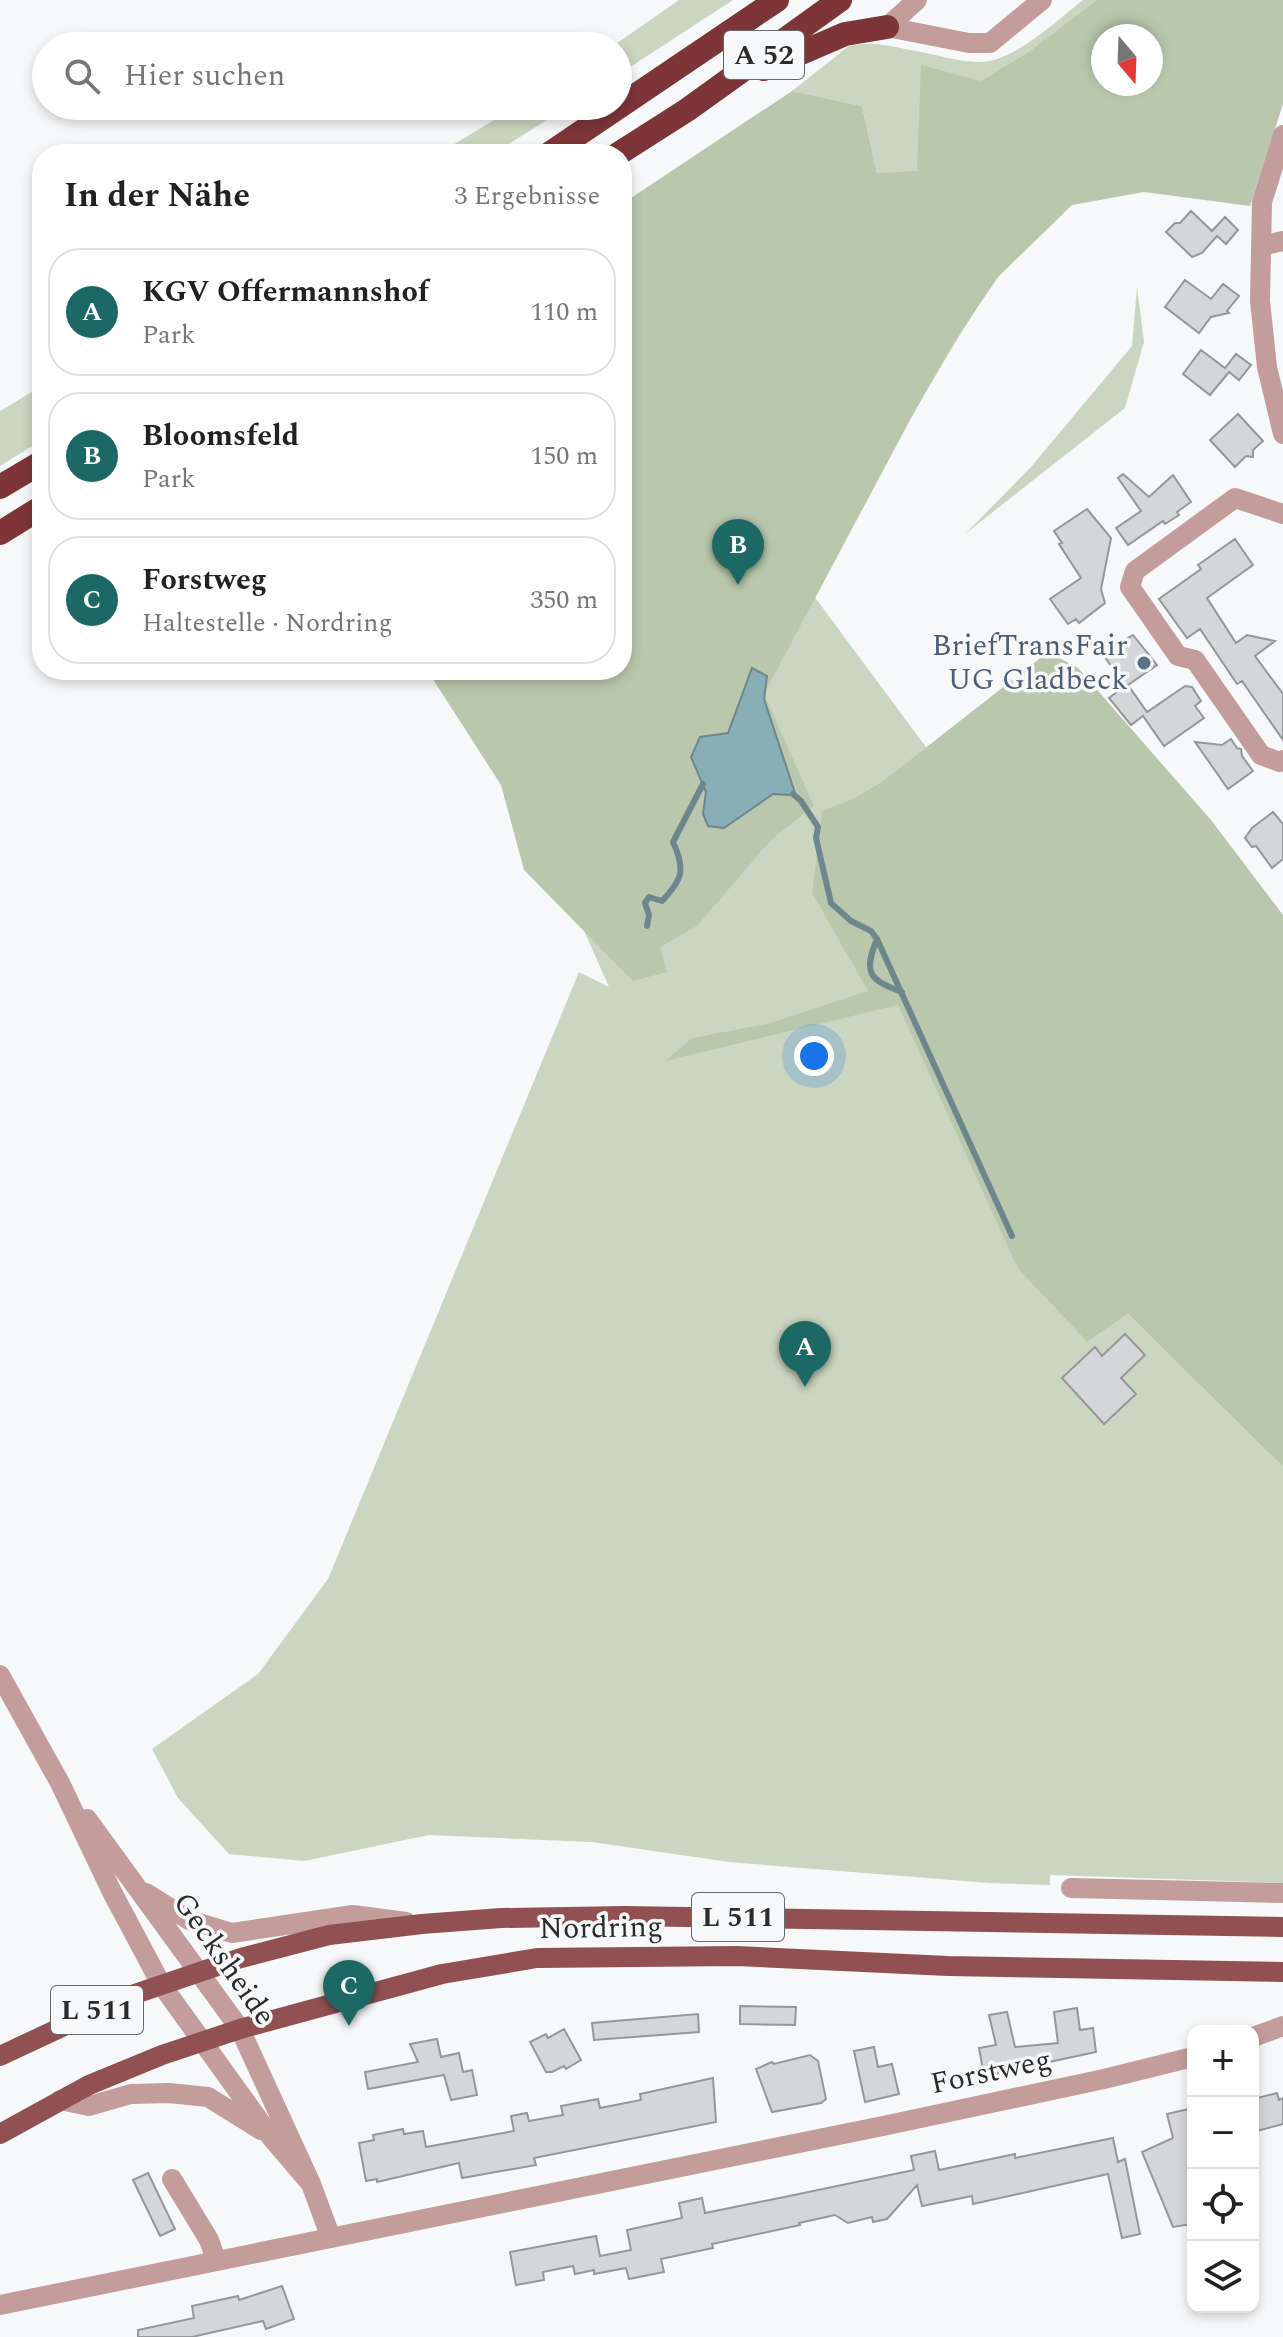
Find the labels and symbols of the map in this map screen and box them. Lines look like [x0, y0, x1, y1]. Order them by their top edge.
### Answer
north arrow [1091, 24, 1163, 96]
road number: A 52 [724, 31, 804, 79]
pin: B [712, 519, 764, 585]
place label: BriefTransFair UG Gladbeck [932, 623, 1128, 703]
marker: BriefTransFair UG Gladbeck [1135, 654, 1153, 672]
your location [794, 1036, 834, 1076]
pin: A [779, 1321, 831, 1387]
street label: Gecksheide [161, 1883, 287, 2035]
road number: L 511 [692, 1893, 784, 1941]
street label: Nordring [539, 1904, 663, 1952]
pin: C [323, 1960, 375, 2026]
road number: L 511 [51, 1986, 143, 2034]
street label: Forstweg [926, 2037, 1056, 2107]

